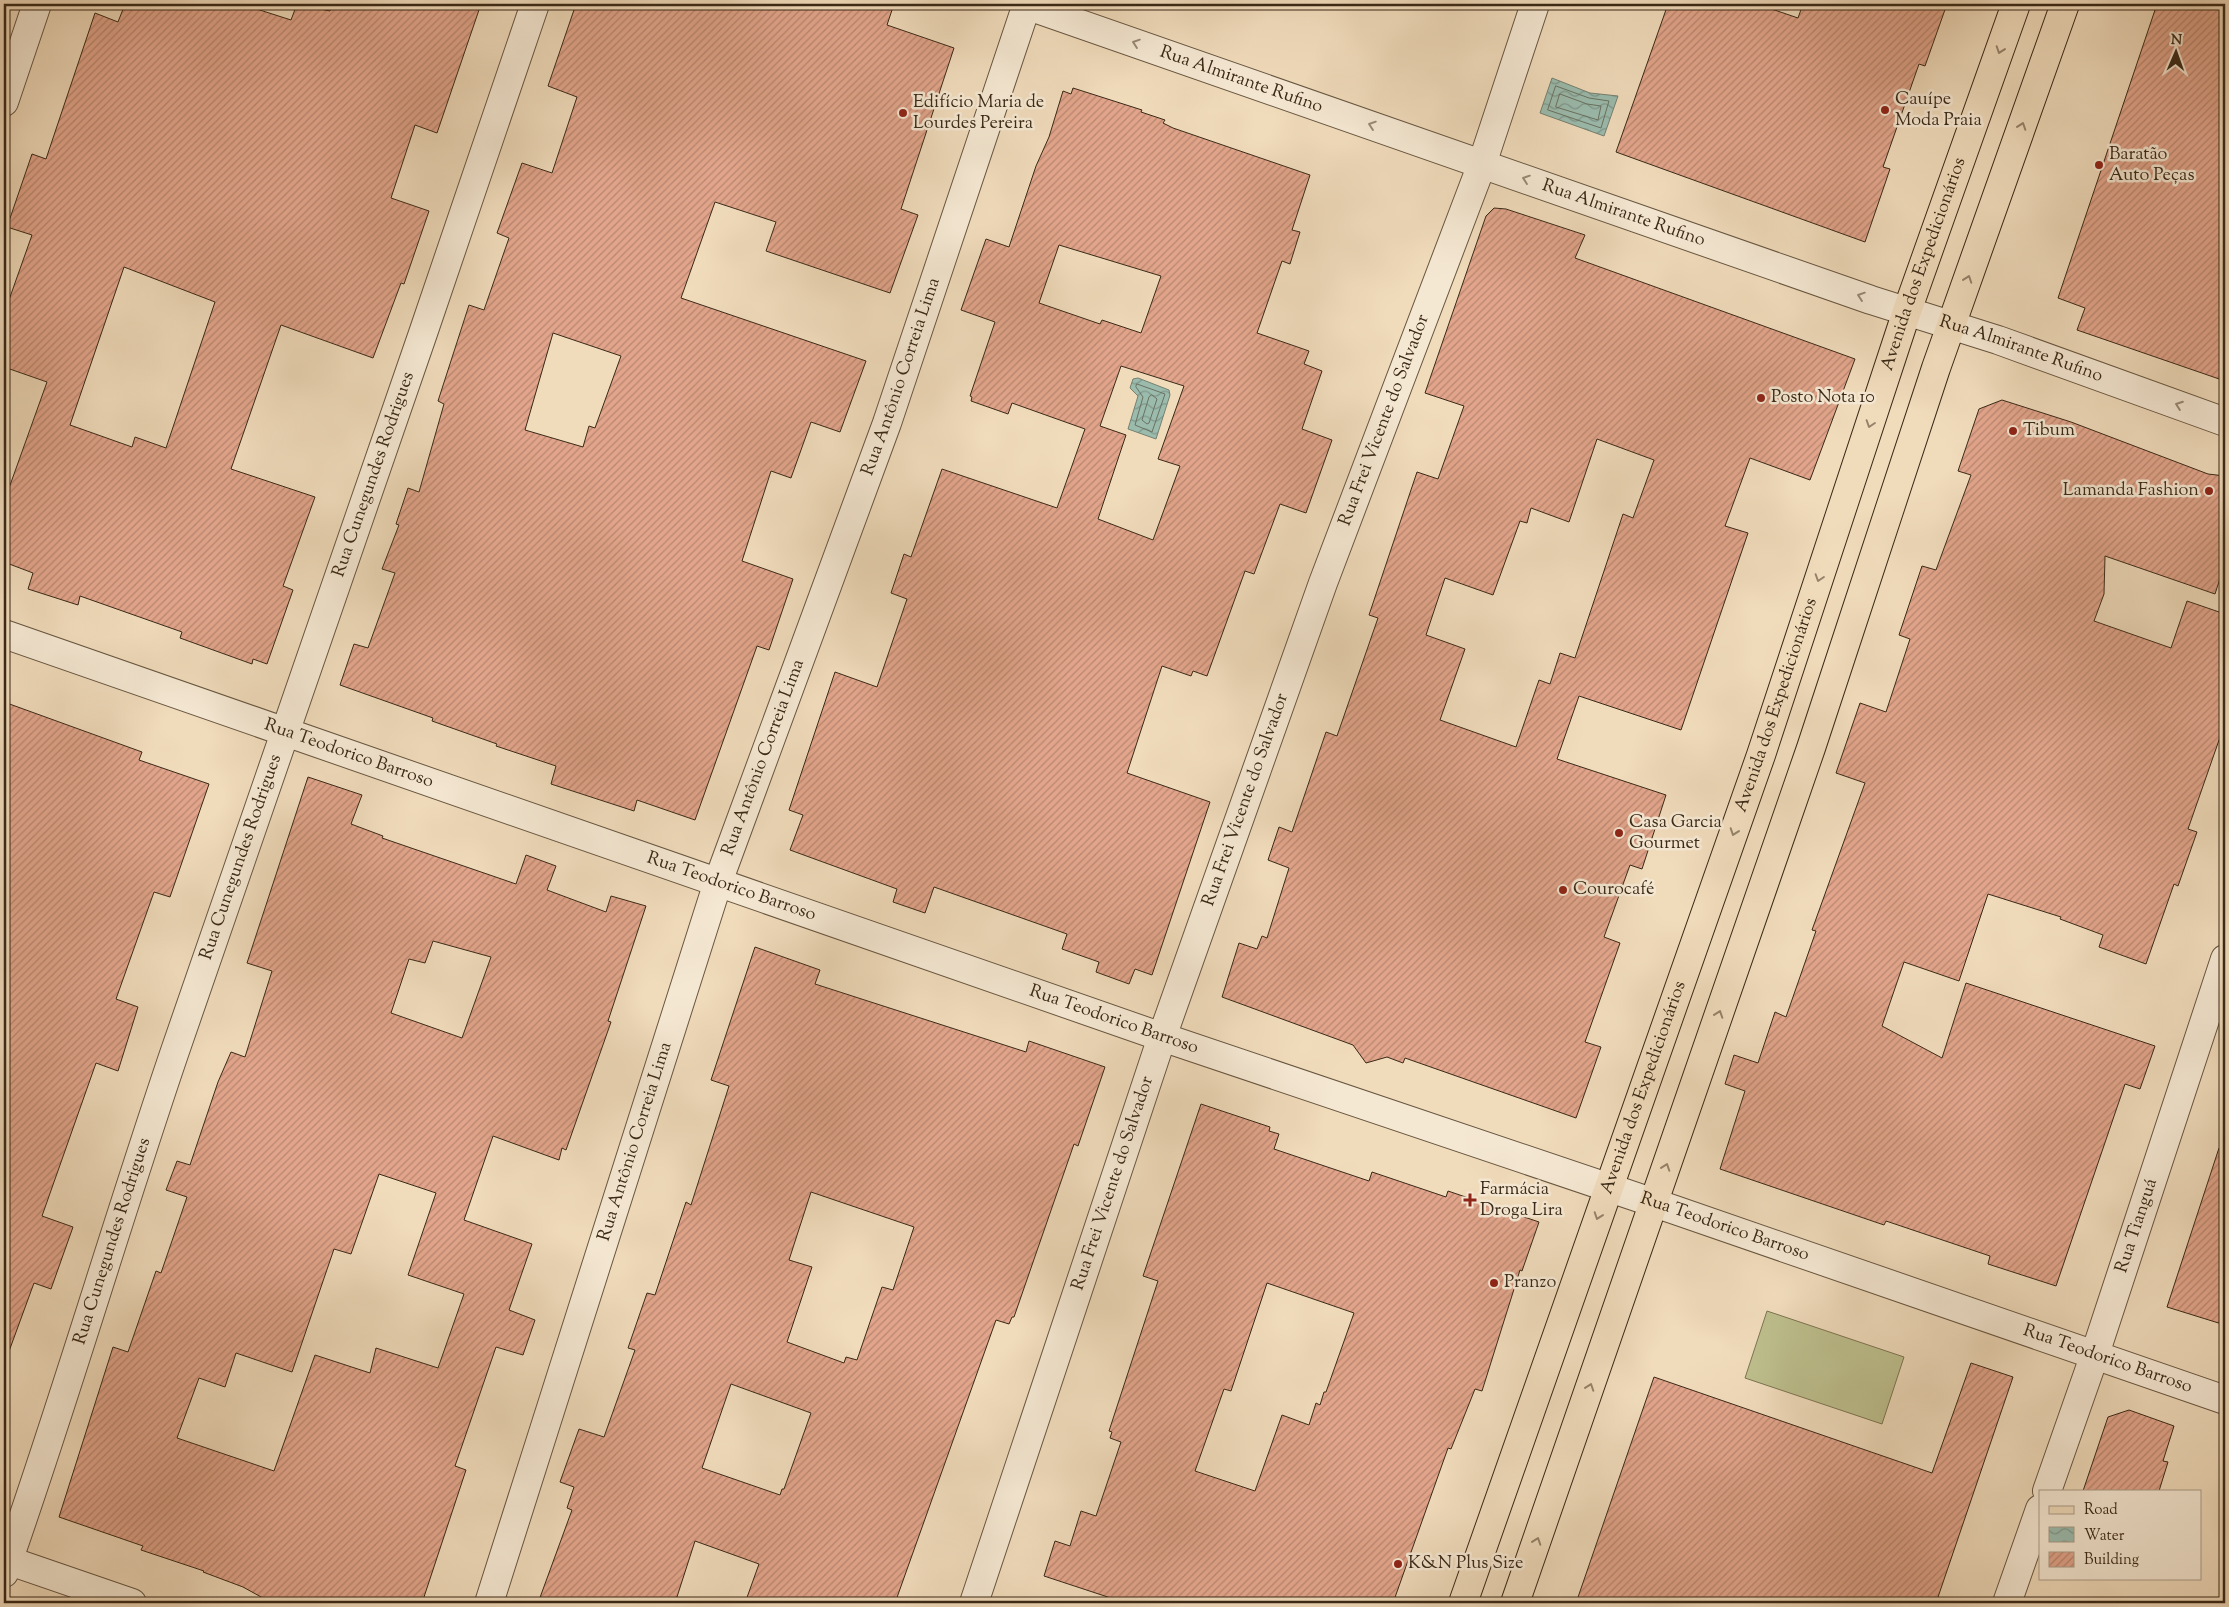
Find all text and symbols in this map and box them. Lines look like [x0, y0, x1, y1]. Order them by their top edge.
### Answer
north arrow [2152, 28, 2202, 78]
text: N [2170, 31, 2182, 51]
one-way arrow [1132, 39, 1141, 49]
street label: Rua Almirante Rufino [1156, 40, 1326, 121]
one-way arrow [1996, 45, 2006, 54]
place label: Cauípe Moda Praia [1895, 87, 1982, 134]
place label: Edifício Maria de Lourdes Pereira [913, 90, 1044, 137]
marker: Cauípe Moda Praia [1879, 104, 1891, 116]
marker: Edifício Maria de Lourdes Pereira [897, 107, 909, 119]
one-way arrow [1368, 121, 1377, 131]
one-way arrow [2016, 122, 2026, 131]
place label: Baratão Auto Peças [2109, 142, 2194, 189]
street label: Avenida dos Expedicionários [1875, 154, 1973, 374]
marker: Baratão Auto Peças [2093, 159, 2105, 171]
street label: Rua Almirante Rufino [1538, 173, 1709, 254]
one-way arrow [1522, 175, 1530, 185]
street label: Rua Antônio Correia Lima [856, 275, 948, 480]
one-way arrow [1962, 276, 1972, 284]
one-way arrow [1857, 292, 1865, 302]
street label: Rua Almirante Rufino [1936, 309, 2106, 390]
street label: Rua Frei Vicente do Salvador [1333, 311, 1437, 530]
street label: Rua Cunegundes Rodrigues [326, 368, 422, 581]
place label: Posto Nota 10 [1771, 385, 1875, 411]
marker: Posto Nota 10 [1755, 392, 1767, 404]
one-way arrow [2176, 401, 2184, 411]
place label: Tibum [2023, 418, 2075, 444]
one-way arrow [1866, 419, 1876, 428]
marker: Tibum [2007, 425, 2019, 437]
place label: Lamanda Fashion [2063, 478, 2199, 504]
marker: Lamanda Fashion [2203, 485, 2215, 497]
one-way arrow [1815, 574, 1825, 582]
street label: Avenida dos Expedicionários [1729, 595, 1825, 816]
street label: Rua Antônio Correia Lima [716, 656, 812, 860]
street label: Rua Frei Vicente do Salvador [1196, 690, 1296, 910]
street label: Rua Teodorico Barroso [261, 713, 437, 795]
street label: Rua Cunegundes Rodrigues [194, 751, 289, 964]
place label: Casa Garcia Gourmet [1629, 810, 1722, 857]
marker: Casa Garcia Gourmet [1613, 827, 1625, 839]
one-way arrow [1730, 827, 1740, 836]
street label: Rua Teodorico Barroso [643, 846, 819, 929]
place label: Courocafé [1573, 877, 1655, 903]
marker: Courocafé [1557, 884, 1569, 896]
street label: Avenida dos Expedicionários [1595, 978, 1693, 1198]
street label: Rua Teodorico Barroso [1026, 979, 1202, 1061]
one-way arrow [1713, 1010, 1723, 1019]
street label: Rua Antônio Correia Lima [592, 1039, 679, 1245]
street label: Rua Frei Vicente do Salvador [1066, 1073, 1161, 1294]
street label: Rua Cunegundes Rodrigues [68, 1134, 158, 1348]
one-way arrow [1660, 1164, 1670, 1172]
street label: Rua Tianguá [2109, 1175, 2165, 1277]
place label: Farmácia Droga Lira [1480, 1177, 1563, 1224]
street label: Rua Teodorico Barroso [1637, 1186, 1813, 1268]
marker: Farmácia Droga Lira [1464, 1194, 1476, 1206]
one-way arrow [1594, 1211, 1604, 1220]
place label: Pranzo [1504, 1270, 1556, 1296]
marker: Pranzo [1488, 1277, 1500, 1289]
street label: Rua Teodorico Barroso [2019, 1318, 2196, 1401]
one-way arrow [1584, 1383, 1594, 1392]
legend [2039, 1490, 2202, 1580]
text: Road [2084, 1500, 2118, 1521]
text: Water [2084, 1526, 2125, 1547]
one-way arrow [1531, 1537, 1541, 1545]
text: Building [2084, 1550, 2139, 1571]
place label: K&N Plus Size [1408, 1551, 1523, 1577]
marker: K&N Plus Size [1392, 1558, 1404, 1570]

